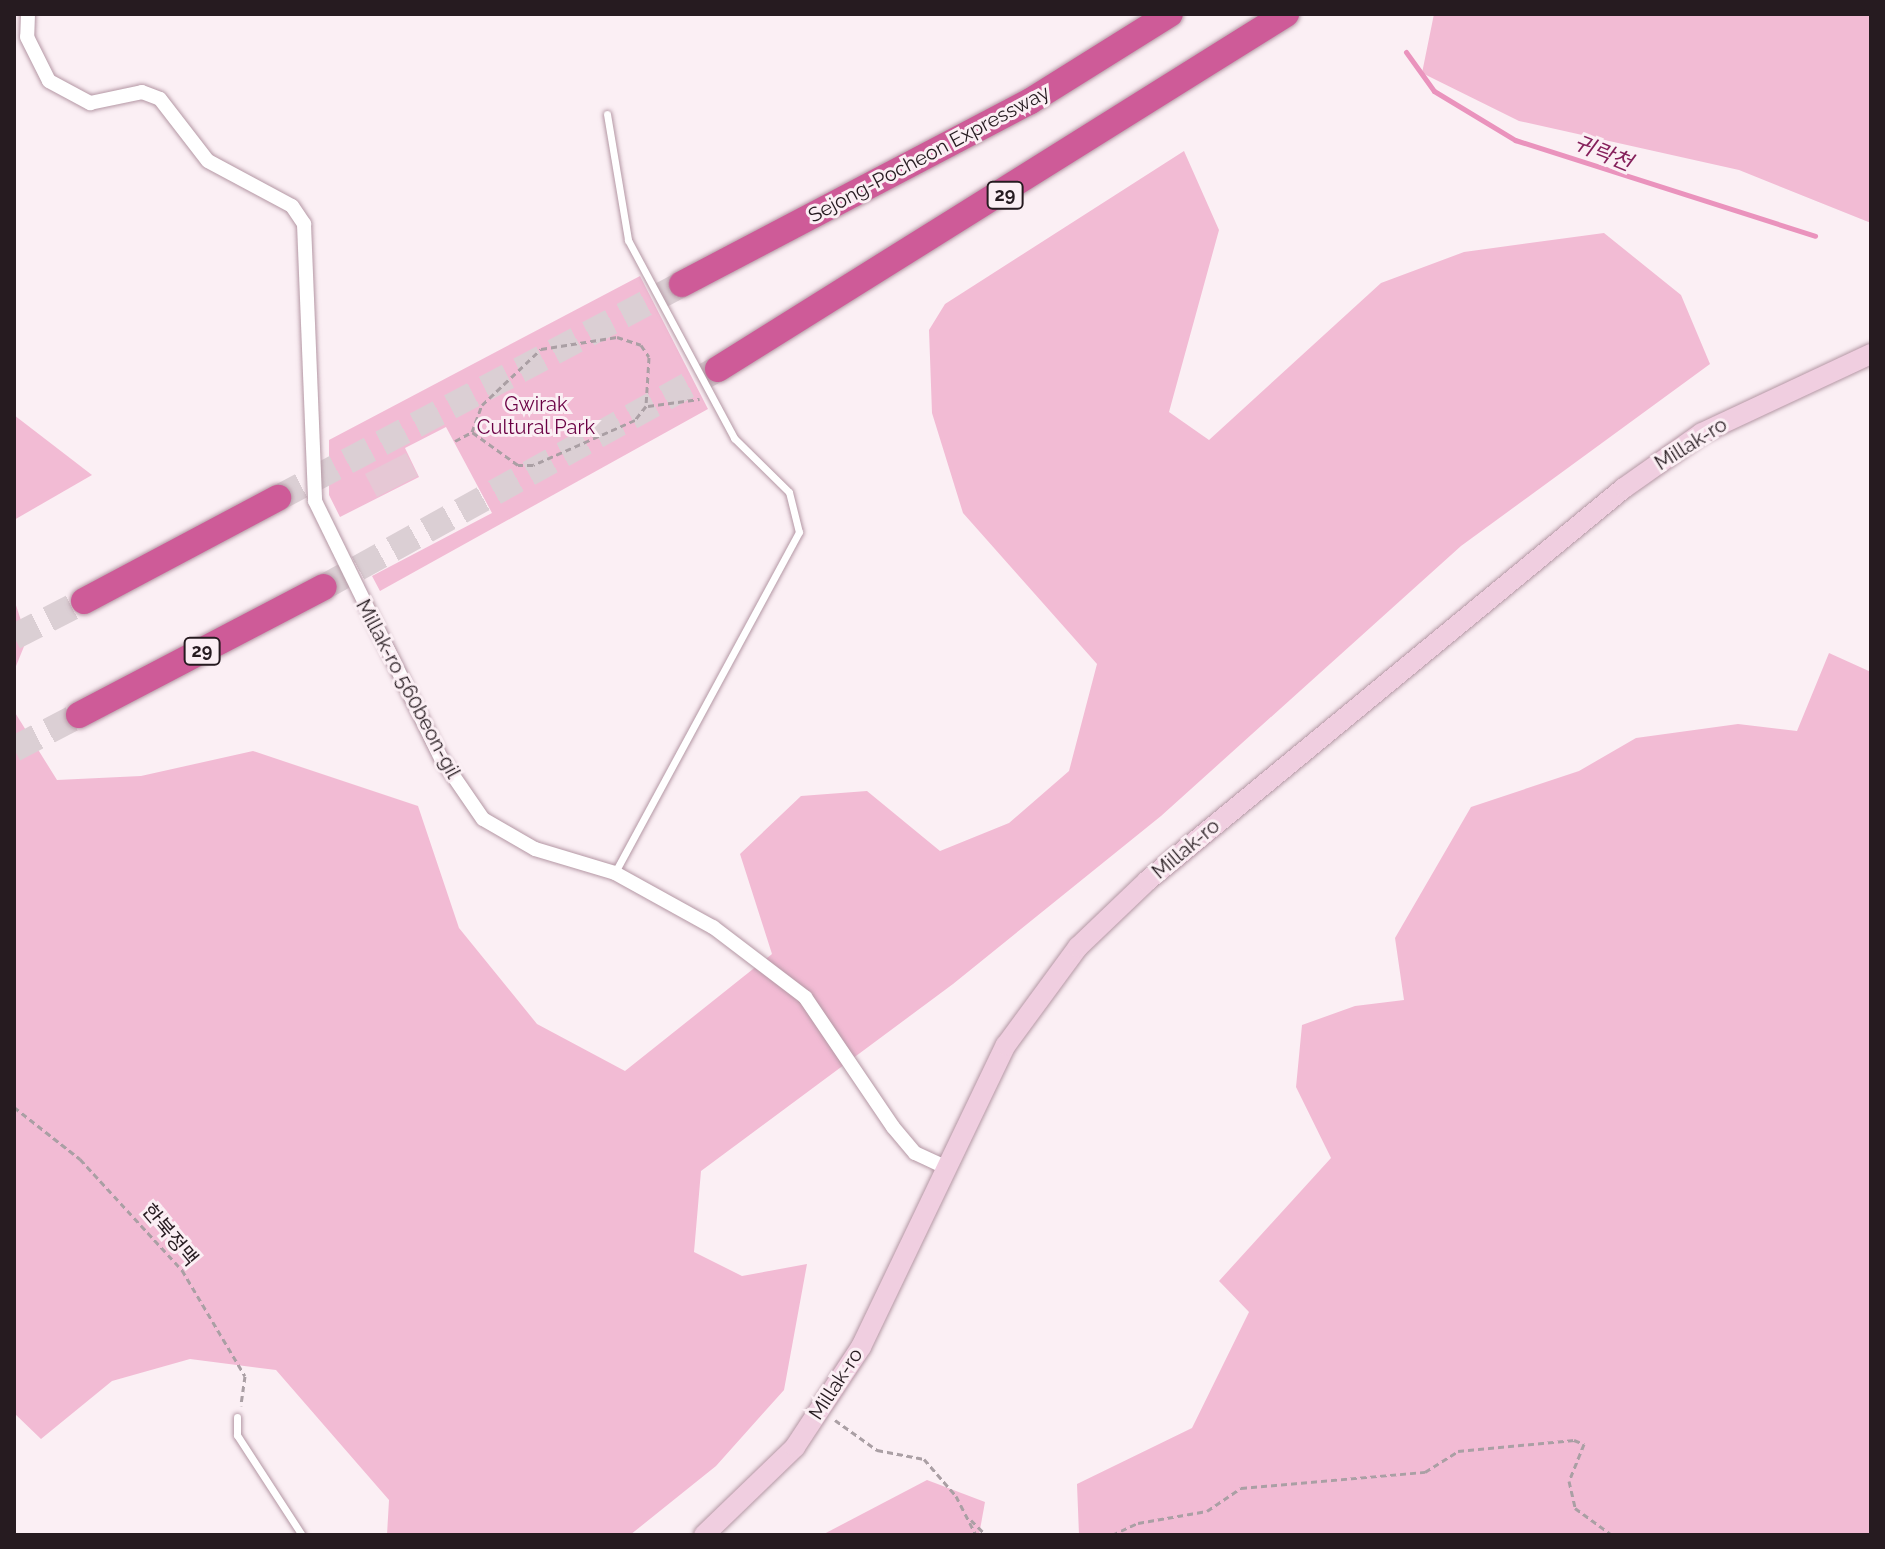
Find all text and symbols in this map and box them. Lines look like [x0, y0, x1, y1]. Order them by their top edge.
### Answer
street label: Sejong-Pocheon Expressway [804, 80, 1054, 228]
water label: 귀락천 [1570, 129, 1636, 177]
road number: 29 [985, 181, 1025, 209]
park label: Gwirak Cultural Park [477, 393, 595, 440]
street label: Millak-ro [1651, 413, 1731, 475]
street label: Millak-ro 560beon-gil [351, 596, 465, 782]
road number: 29 [182, 637, 222, 665]
street label: Millak-ro [1147, 814, 1225, 884]
street label: 한북정맥 [137, 1199, 203, 1271]
street label: Millak-ro [804, 1344, 868, 1424]

